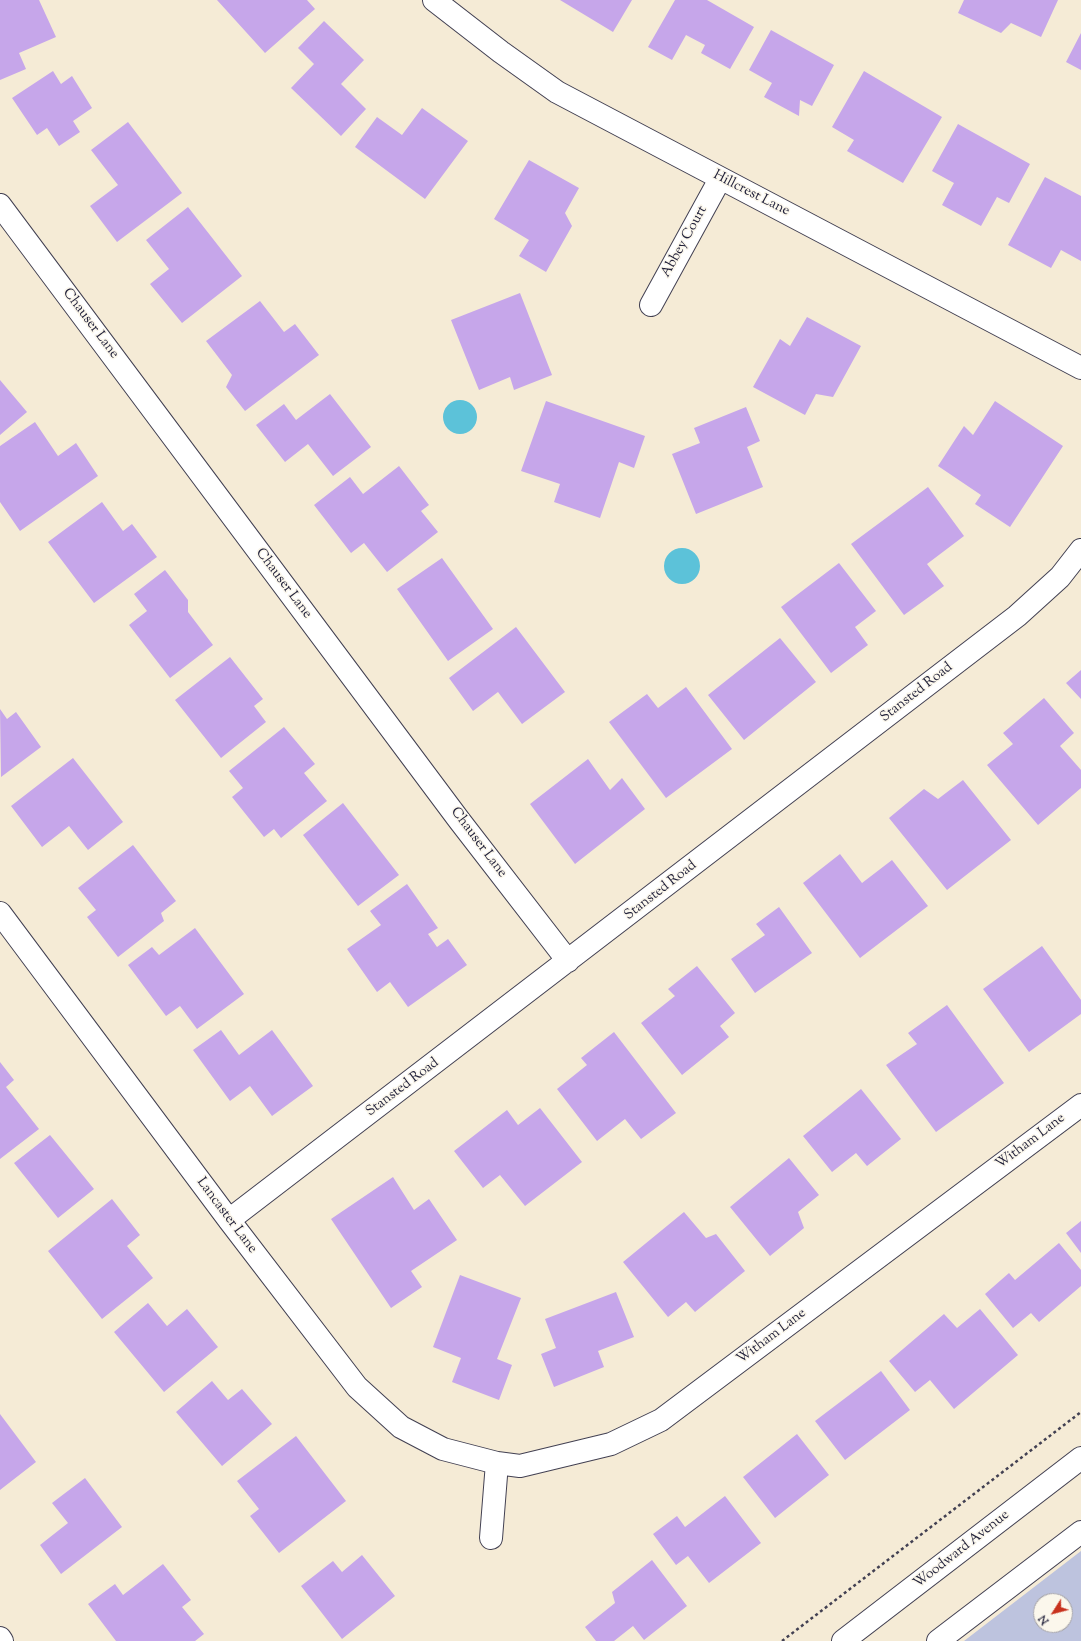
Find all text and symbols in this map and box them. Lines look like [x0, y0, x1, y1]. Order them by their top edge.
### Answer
street label: Hillcrest Lane [710, 168, 792, 220]
street label: Abbey Court [658, 203, 712, 281]
street label: Chauser Lane [58, 286, 122, 362]
street label: Chauser Lane [251, 546, 315, 622]
street label: Stansted Road [878, 660, 956, 726]
street label: Chauser Lane [446, 805, 510, 881]
street label: Stansted Road [622, 858, 700, 924]
street label: Stansted Road [363, 1055, 443, 1121]
street label: Witham Lane [993, 1111, 1069, 1173]
street label: Lancaster Lane [192, 1175, 260, 1257]
street label: Witham Lane [734, 1306, 810, 1368]
street label: Woodward Avenue [911, 1507, 1013, 1593]
north arrow [1033, 1593, 1073, 1633]
text: N [1035, 1611, 1053, 1628]

